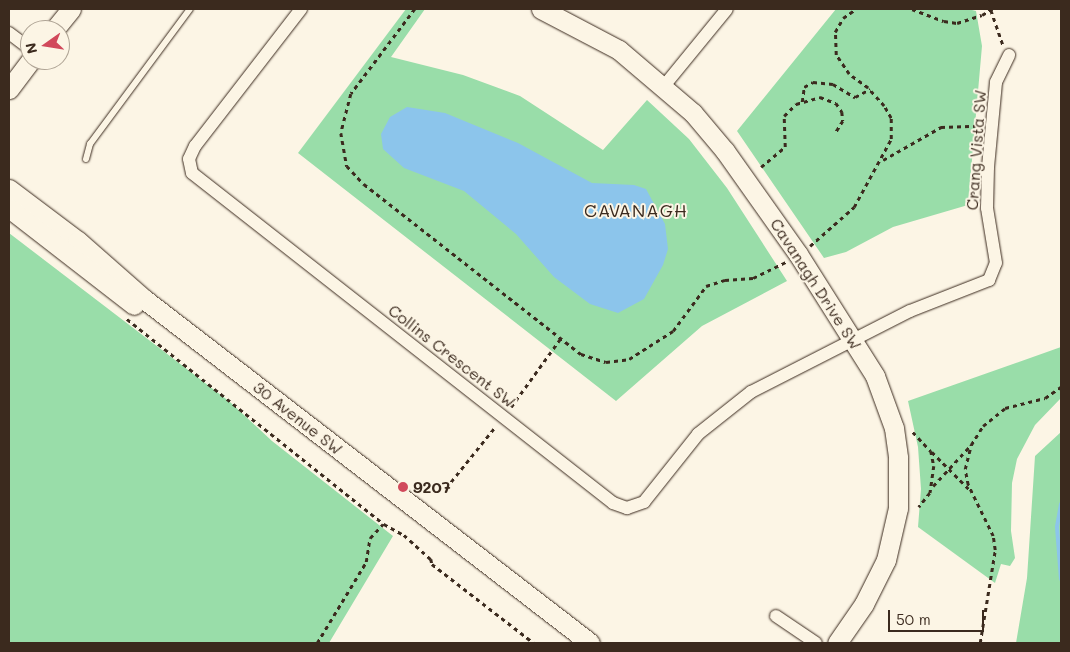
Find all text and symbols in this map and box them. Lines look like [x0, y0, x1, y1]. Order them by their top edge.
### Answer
north arrow [20, 20, 70, 70]
text: N [20, 41, 41, 56]
street label: Crang Vista SW [962, 89, 990, 211]
district label: CAVANAGH [583, 199, 689, 221]
street label: Cavanagh Drive SW [766, 215, 866, 353]
street label: Collins Crescent SW [385, 300, 519, 412]
street label: 30 Avenue SW [250, 377, 346, 459]
place label: 9207 [413, 477, 451, 497]
marker: 9207 [397, 481, 409, 493]
scale bar [890, 600, 986, 632]
text: 50 m [896, 609, 931, 629]

